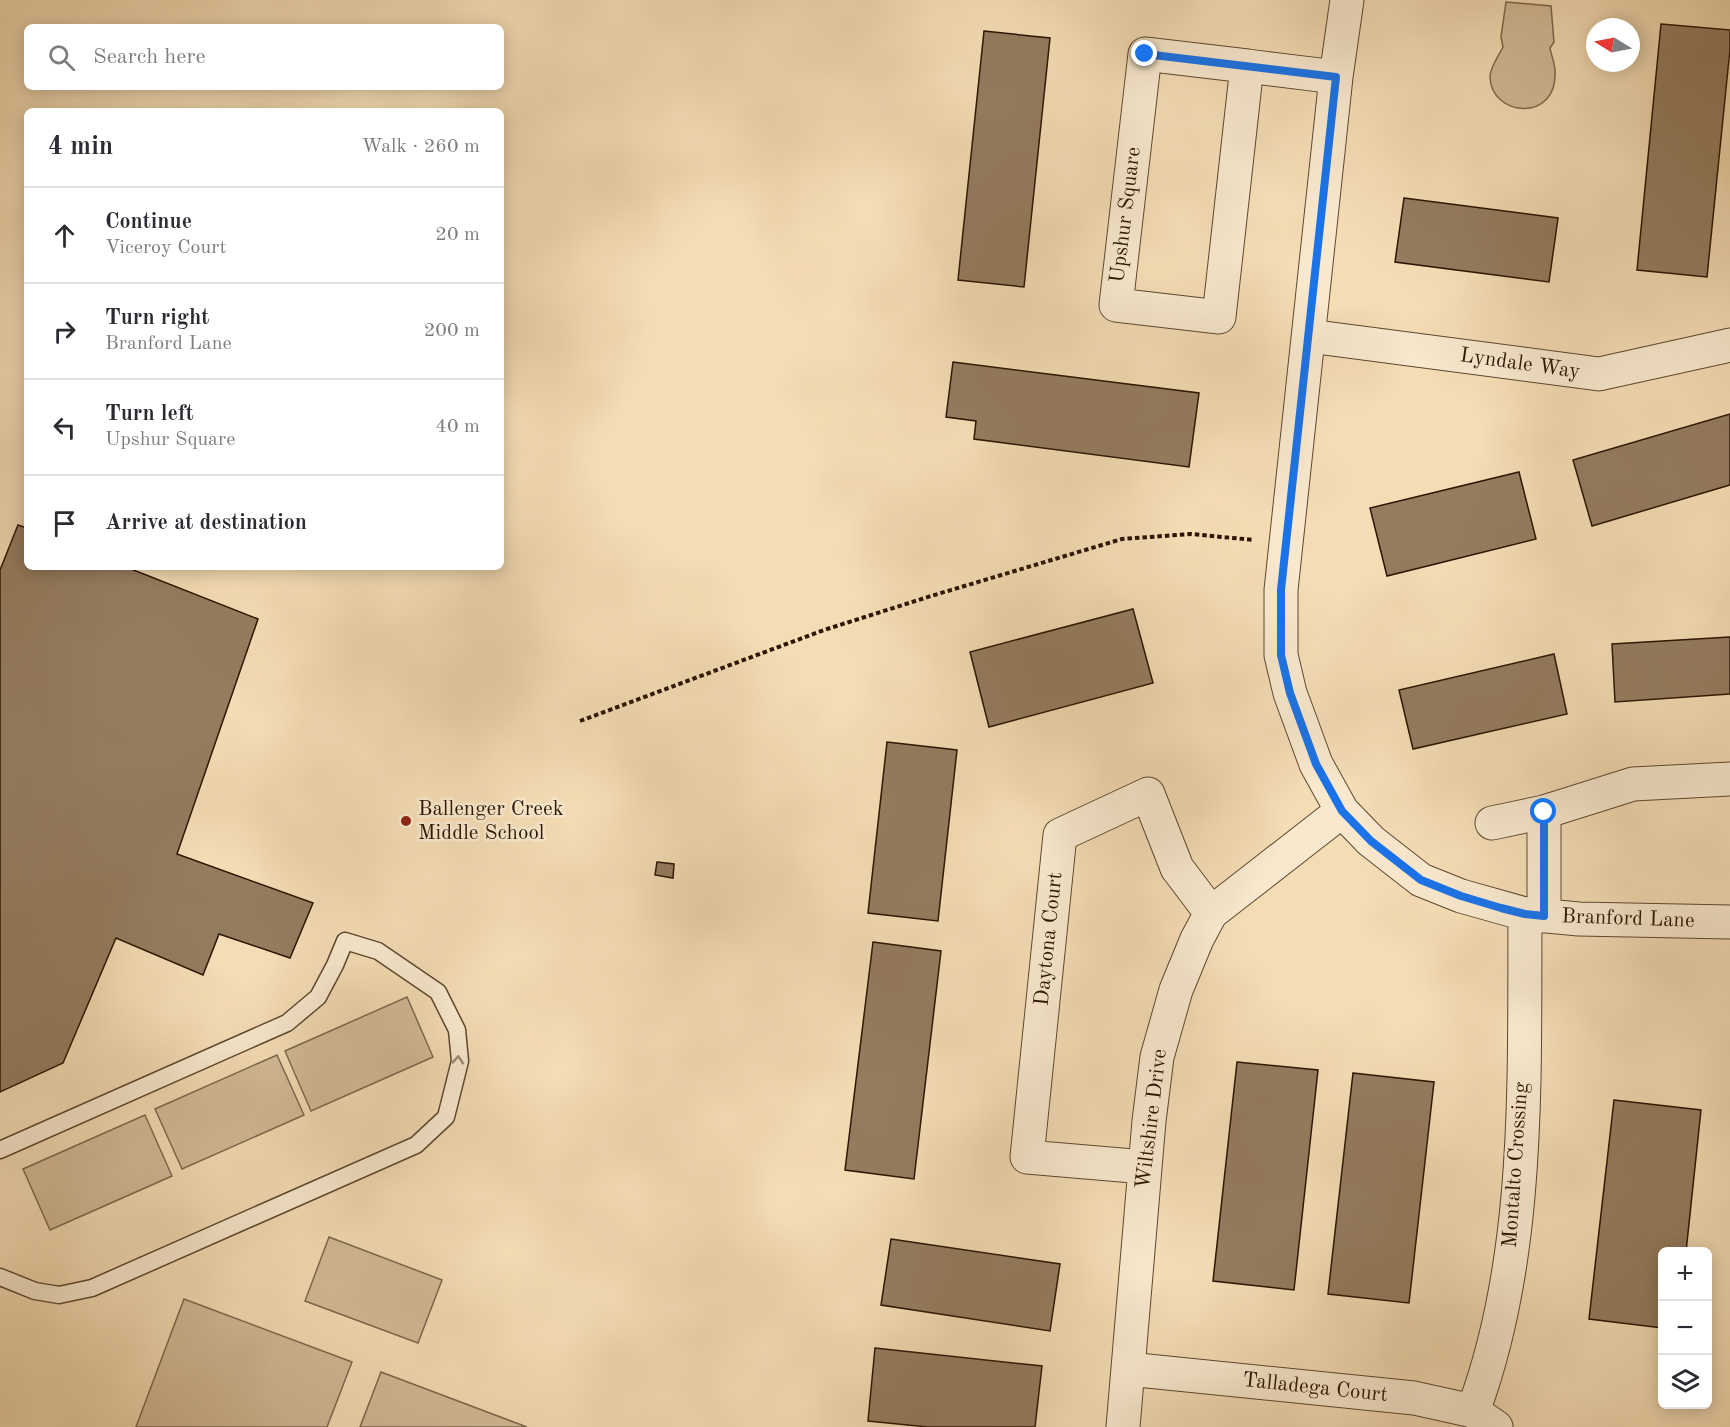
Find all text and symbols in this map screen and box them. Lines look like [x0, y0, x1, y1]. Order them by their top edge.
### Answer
north arrow [1586, 18, 1640, 72]
search box [24, 24, 504, 90]
route end [1131, 40, 1157, 66]
icon: search [45, 41, 78, 74]
text: Search here [93, 46, 206, 68]
text: 4 min [48, 134, 113, 160]
text: Walk · 260 m [361, 137, 480, 157]
street label: Upshur Square [1107, 146, 1145, 284]
text: Continue [105, 211, 192, 233]
icon: ahead [48, 219, 81, 252]
text: 20 m [435, 225, 480, 245]
text: Viceroy Court [105, 238, 226, 258]
text: Turn right [105, 307, 209, 329]
icon: right [48, 315, 81, 348]
text: 200 m [424, 321, 480, 341]
text: Branford Lane [105, 334, 232, 354]
street label: Lyndale Way [1459, 345, 1581, 383]
text: Turn left [105, 403, 194, 425]
icon: left [48, 411, 81, 444]
text: 40 m [435, 417, 480, 437]
text: Upshur Square [105, 430, 235, 450]
icon: arrive [48, 507, 81, 540]
text: Arrive at destination [105, 512, 307, 534]
route start [1530, 798, 1556, 824]
place label: Ballenger Creek Middle School [418, 799, 564, 844]
marker: Ballenger Creek Middle School [399, 814, 413, 828]
street label: Daytona Court [1032, 871, 1066, 1007]
street label: Branford Lane [1561, 906, 1695, 932]
street label: Wiltshire Drive [1133, 1048, 1171, 1190]
one-way arrow [452, 1055, 465, 1064]
street label: Montalto Crossing [1500, 1081, 1532, 1249]
map controls [1658, 1247, 1712, 1409]
button: + [1658, 1247, 1712, 1301]
button: − [1658, 1301, 1712, 1355]
button: layers [1658, 1355, 1712, 1409]
street label: Talladega Court [1241, 1370, 1389, 1406]

